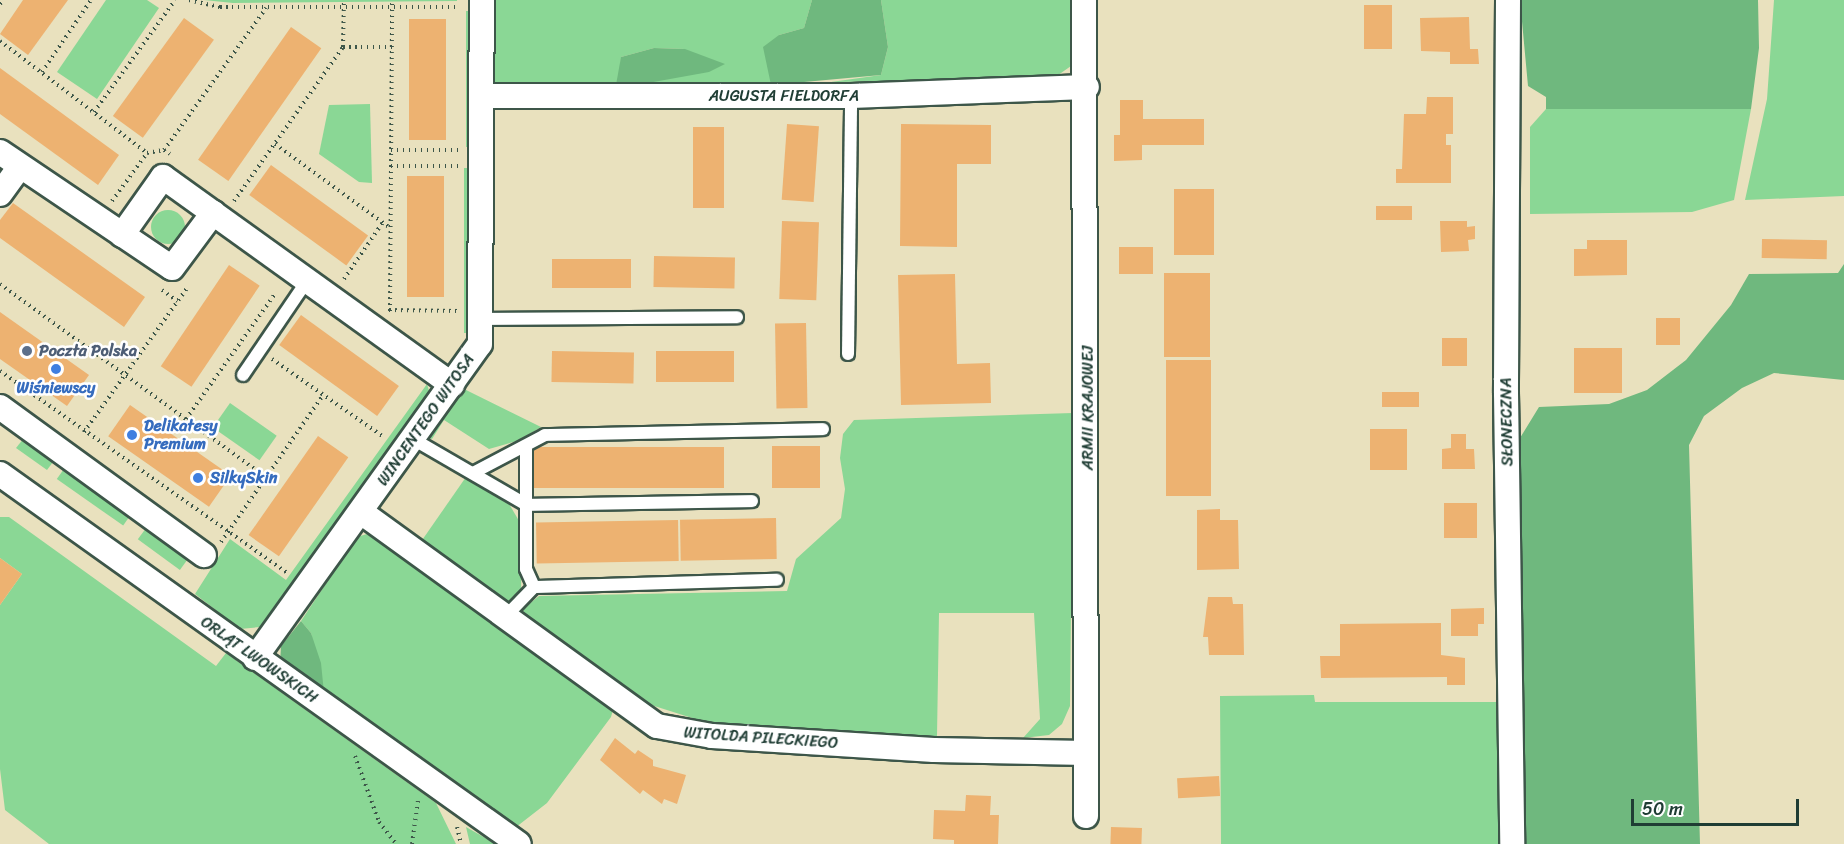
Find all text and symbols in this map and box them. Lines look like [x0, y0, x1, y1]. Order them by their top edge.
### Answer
street label: AUGUSTA FIELDORFA [708, 86, 860, 106]
place label: Poczta Polska [39, 341, 137, 361]
marker: Poczta Polska [20, 344, 34, 358]
street label: ARMII KRAJOWEJ [1078, 346, 1098, 470]
street label: WINCENTEGO WITOSA [373, 350, 479, 490]
marker: Wiśniewscy [49, 362, 63, 376]
place label: Wiśniewscy [17, 378, 95, 398]
street label: SŁONECZNA [1497, 378, 1517, 466]
place label: Delikatesy Premium [144, 416, 218, 454]
marker: Delikatesy Premium [125, 428, 139, 442]
place label: SilkySkin [210, 468, 277, 488]
marker: SilkySkin [191, 471, 205, 485]
street label: ORLĄT LWOWSKICH [197, 612, 321, 708]
street label: WITOLDA PILECKIEGO [683, 723, 839, 753]
scale bar [1634, 787, 1802, 825]
text: 50 m [1642, 793, 1683, 825]

